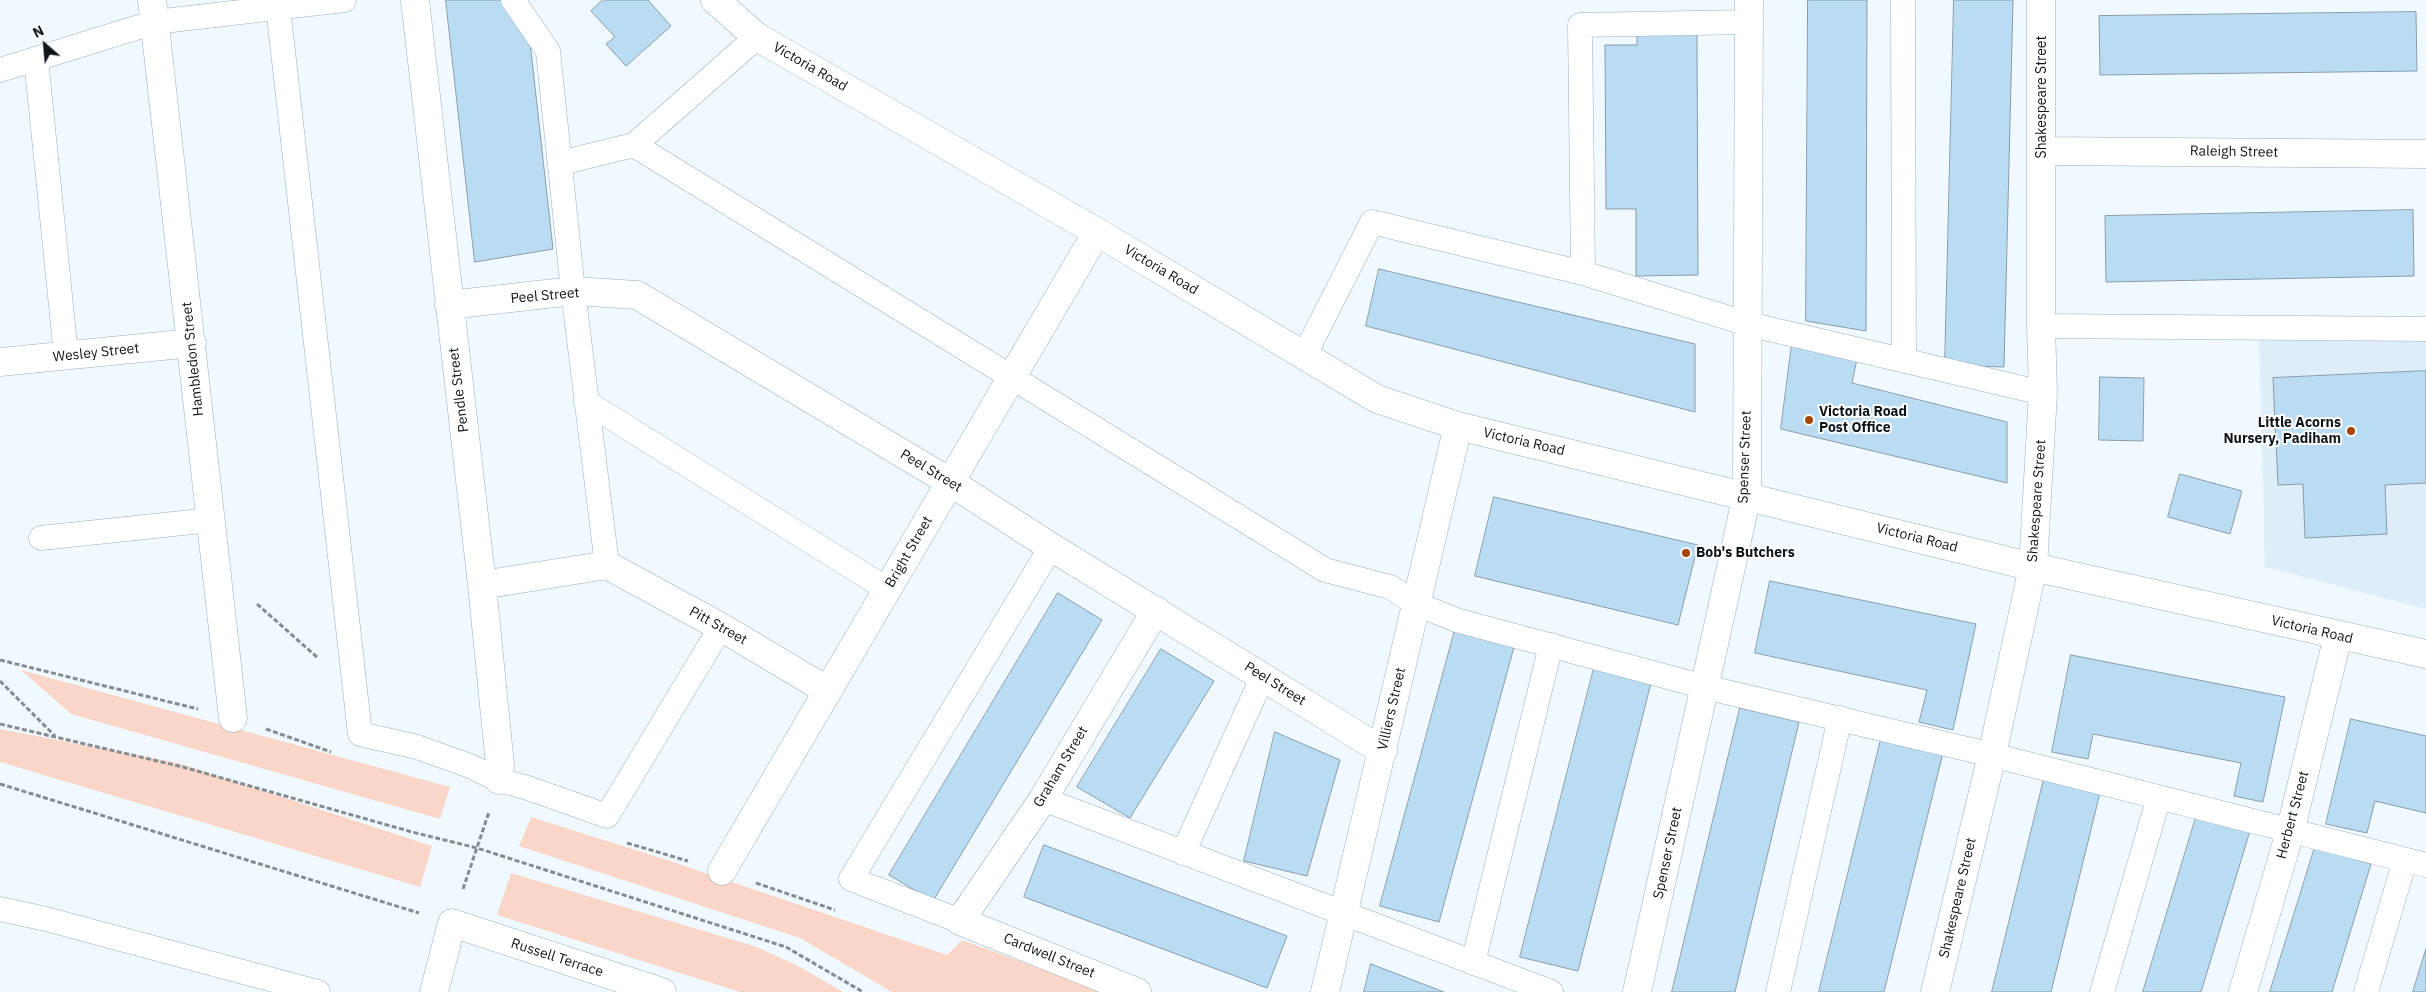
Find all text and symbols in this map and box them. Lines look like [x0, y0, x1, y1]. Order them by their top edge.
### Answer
north arrow [20, 20, 70, 70]
text: N [30, 21, 47, 42]
street label: Shakespeare Street [2034, 36, 2050, 158]
street label: Victoria Road [770, 39, 850, 95]
street label: Raleigh Street [2190, 143, 2278, 161]
street label: Victoria Road [1121, 241, 1201, 299]
street label: Peel Street [510, 285, 580, 307]
street label: Hambledon Street [179, 301, 207, 417]
street label: Wesley Street [52, 340, 140, 366]
street label: Pendle Street [445, 347, 473, 433]
place label: Victoria Road Post Office [1819, 404, 1907, 437]
street label: Spenser Street [1735, 410, 1755, 504]
marker: Victoria Road Post Office [1803, 414, 1815, 426]
place label: Little Acorns Nursery, Padiham [2223, 415, 2341, 448]
street label: Victoria Road [1481, 424, 1567, 460]
marker: Little Acorns Nursery, Padiham [2345, 425, 2357, 437]
street label: Shakespeare Street [2024, 439, 2050, 563]
street label: Peel Street [897, 446, 965, 496]
street label: Bright Street [882, 513, 936, 591]
street label: Victoria Road [1875, 520, 1959, 556]
place label: Bob's Butchers [1696, 545, 1795, 561]
marker: Bob's Butchers [1680, 547, 1692, 559]
street label: Pitt Street [686, 603, 750, 649]
street label: Victoria Road [2269, 612, 2355, 648]
street label: Peel Street [1241, 659, 1309, 709]
street label: Villiers Street [1374, 666, 1410, 752]
street label: Graham Street [1030, 723, 1092, 811]
street label: Herbert Street [2273, 769, 2313, 861]
street label: Spenser Street [1650, 806, 1686, 900]
street label: Shakespeare Street [1936, 836, 1980, 960]
street label: Cardwell Street [1001, 930, 1097, 982]
street label: Russell Terrace [509, 935, 605, 981]

